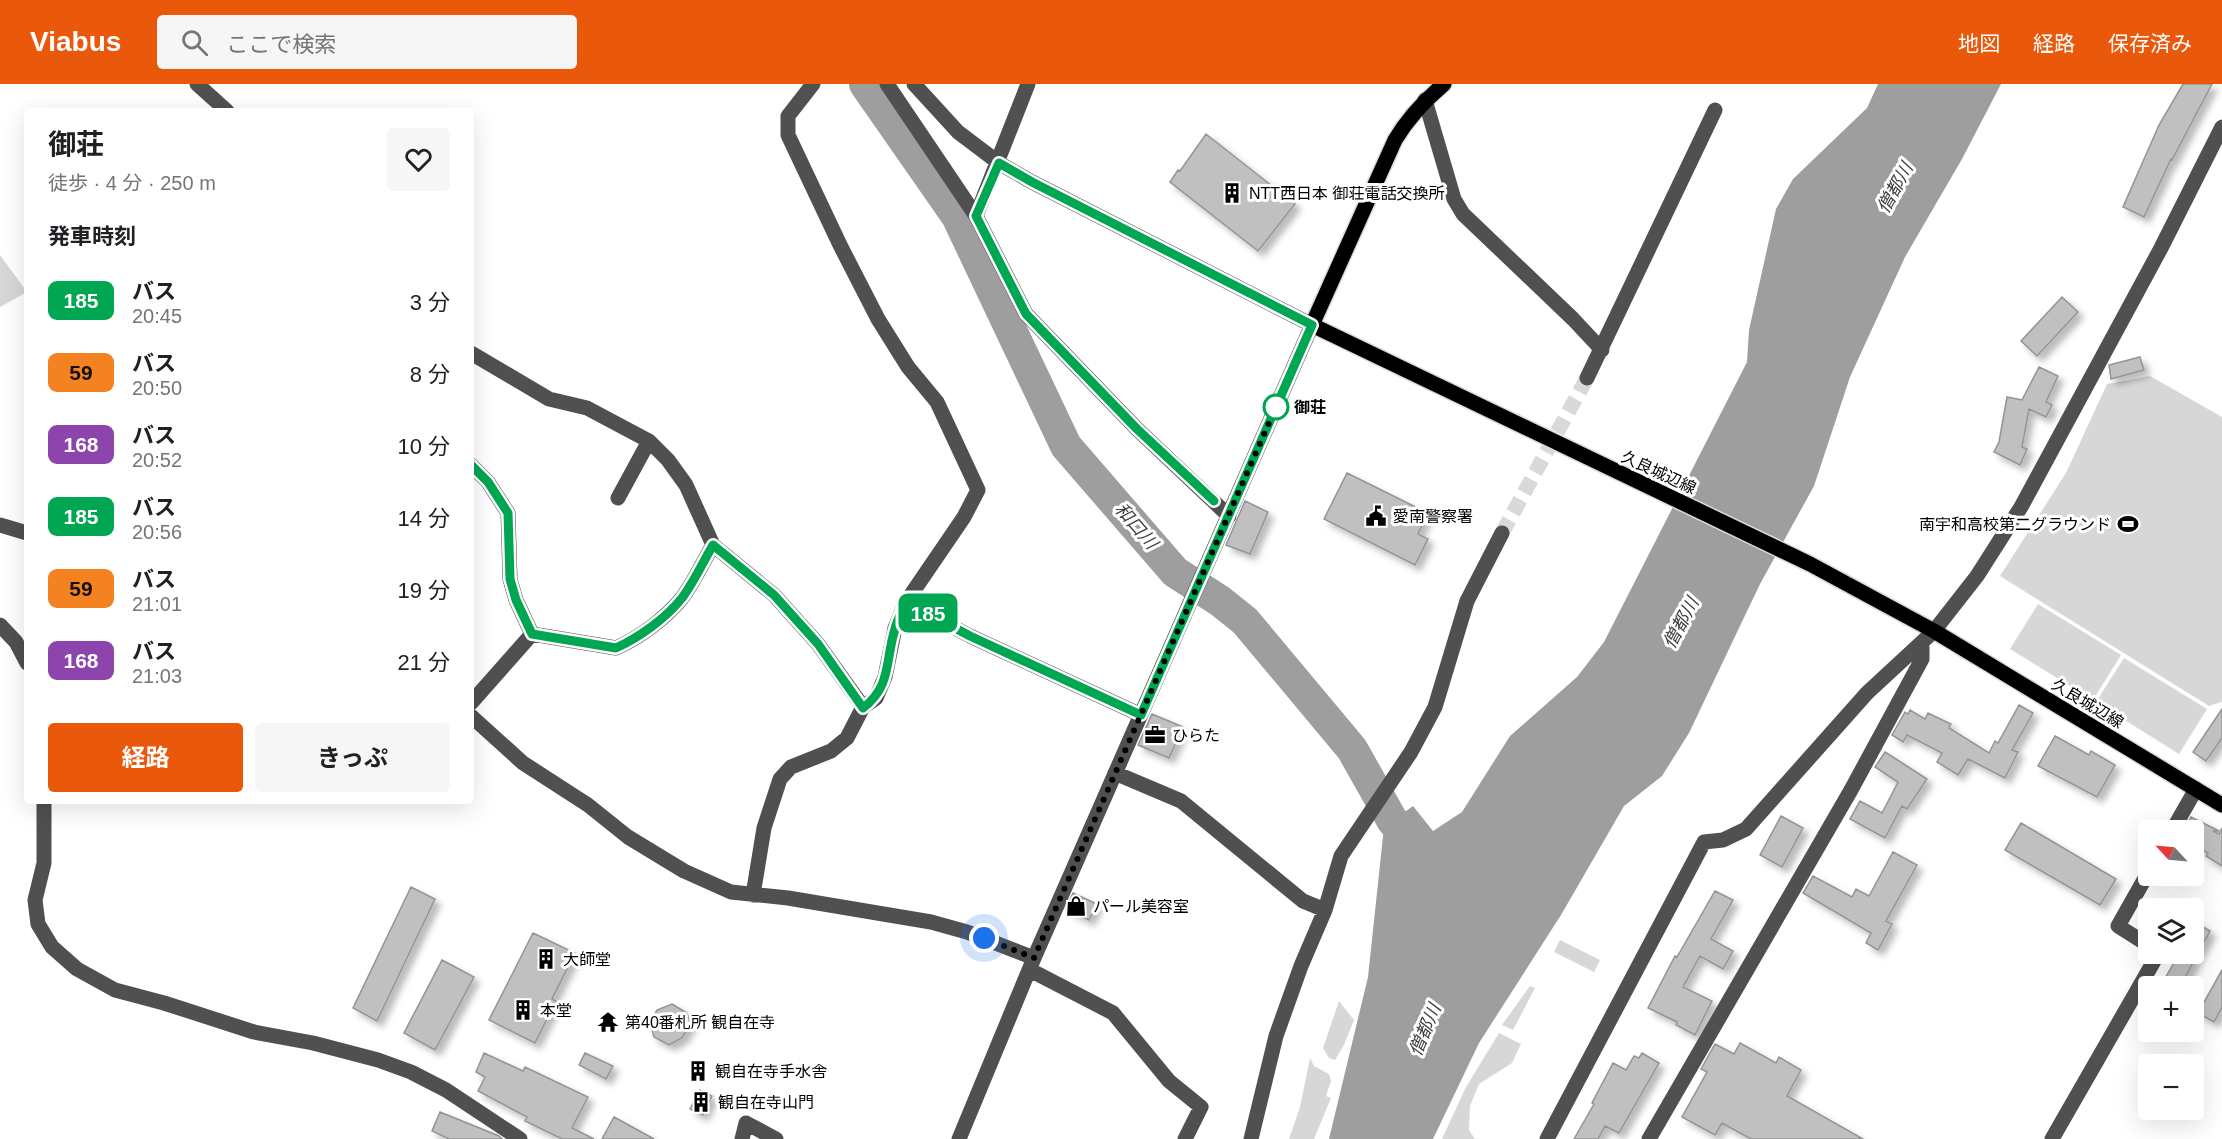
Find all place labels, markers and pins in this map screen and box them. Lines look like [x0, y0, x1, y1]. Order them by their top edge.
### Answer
building icon: NTT西日本 御荘電話交換所 [1220, 181, 1244, 205]
place label: NTT西日本 御荘電話交換所 [1249, 185, 1445, 202]
marker: 御荘 [1263, 394, 1289, 420]
place label: 御荘 [1294, 399, 1326, 416]
public building icon: 愛南警察署 [1364, 504, 1388, 528]
place label: 愛南警察署 [1393, 508, 1473, 525]
sports icon: 南宇和高校第二グラウンド [2116, 512, 2140, 536]
place label: 南宇和高校第二グラウンド [1919, 516, 2111, 533]
office icon: ひらた [1143, 723, 1167, 747]
place label: ひらた [1172, 727, 1220, 744]
shop icon: パール美容室 [1064, 894, 1088, 918]
place label: パール美容室 [1093, 898, 1189, 915]
building icon: 大師堂 [534, 947, 558, 971]
place label: 大師堂 [563, 951, 611, 968]
building icon: 本堂 [511, 998, 535, 1022]
place label: 本堂 [540, 1002, 572, 1019]
temple icon: 第40番札所 観自在寺 [596, 1010, 620, 1034]
place label: 第40番札所 観自在寺 [625, 1014, 775, 1031]
building icon: 観自在寺手水舎 [686, 1059, 710, 1083]
place label: 観自在寺手水舎 [715, 1063, 827, 1080]
building icon: 観自在寺山門 [689, 1090, 713, 1114]
place label: 観自在寺山門 [718, 1094, 814, 1111]

